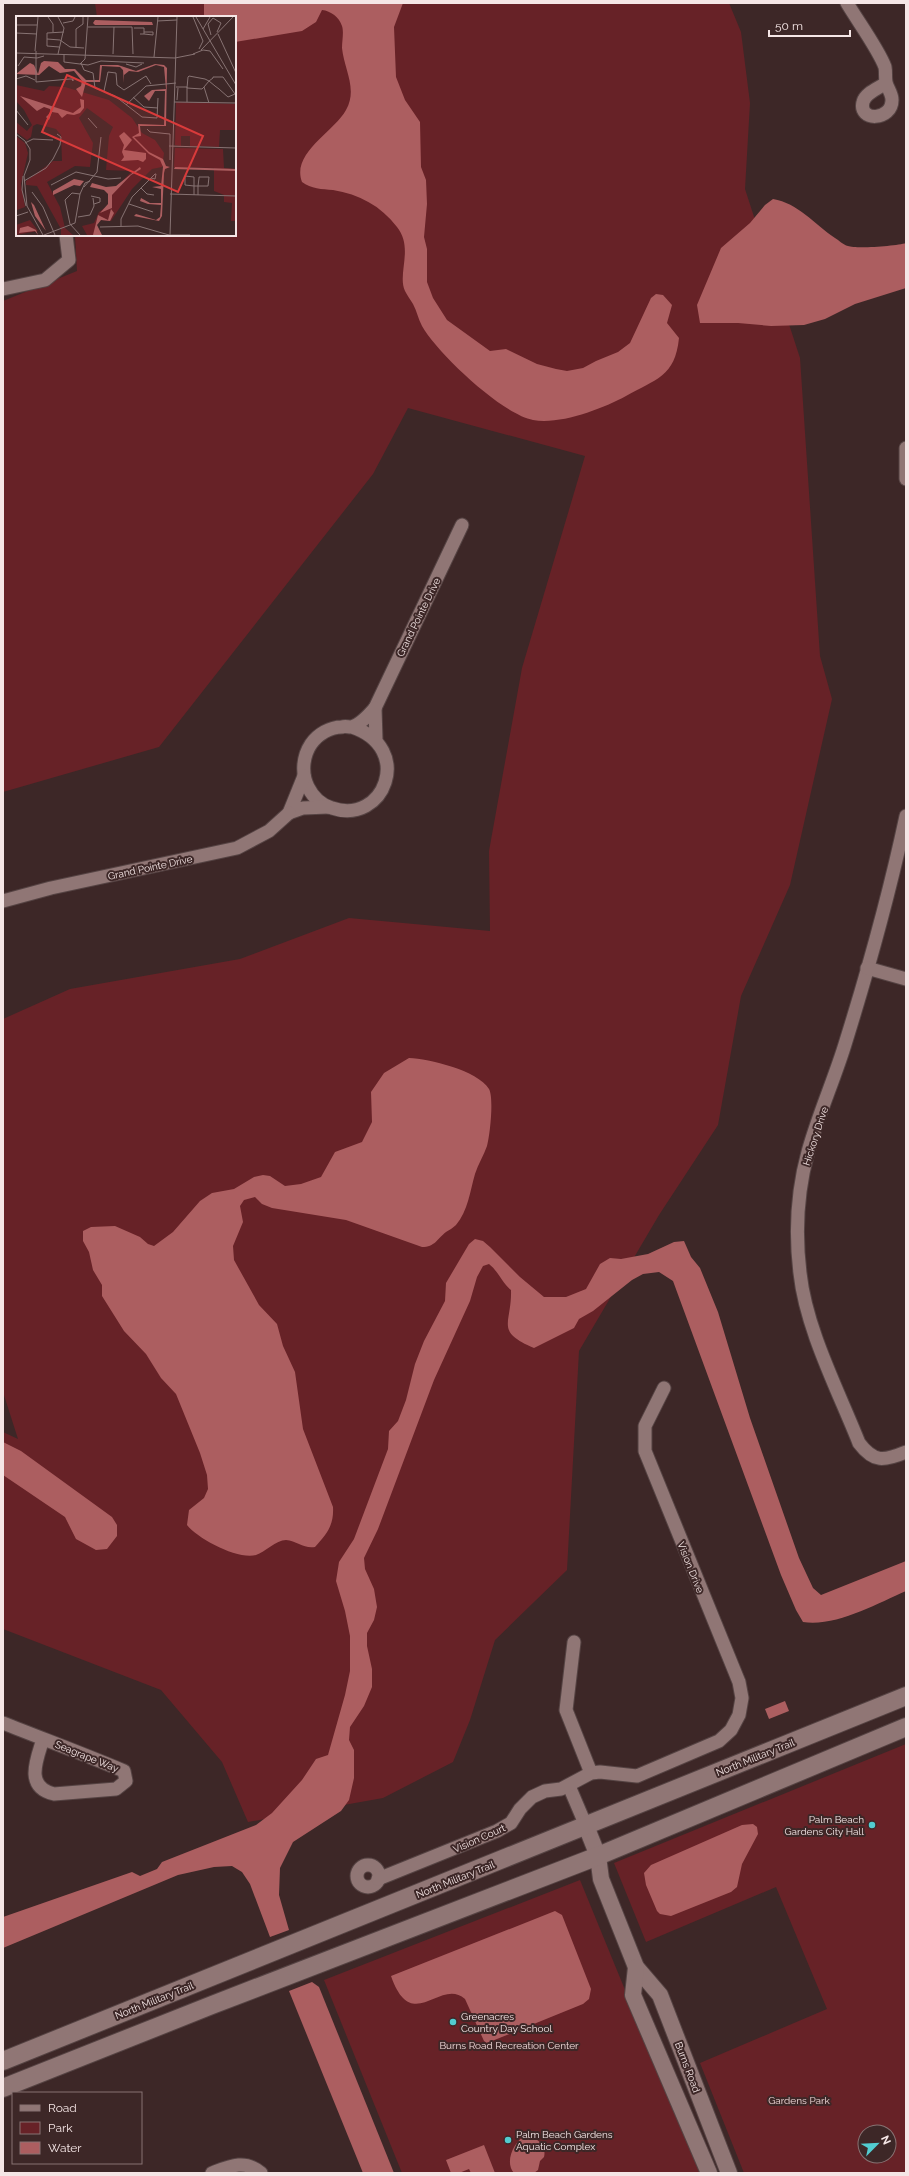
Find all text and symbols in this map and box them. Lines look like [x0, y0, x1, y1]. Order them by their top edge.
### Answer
scale bar [769, 12, 850, 38]
inset map [16, 16, 236, 236]
text: 50 m [775, 19, 803, 33]
street label: Grand Pointe Drive [395, 576, 442, 658]
street label: Grand Pointe Drive [107, 853, 194, 882]
street label: Hickory Drive [801, 1105, 830, 1167]
street label: Vision Drive [675, 1540, 706, 1594]
street label: North Military Trail [714, 1737, 796, 1778]
street label: Seagrape Way [54, 1739, 121, 1774]
place label: Palm Beach Gardens City Hall [784, 1814, 864, 1837]
marker: Palm Beach Gardens City Hall [867, 1820, 877, 1830]
street label: Vision Court [451, 1822, 508, 1855]
street label: North Military Trail [414, 1859, 496, 1900]
street label: North Military Trail [113, 1980, 195, 2021]
place label: Greenacres Country Day School [461, 2011, 552, 2034]
marker: Greenacres Country Day School [448, 2017, 458, 2027]
park label: Burns Road Recreation Center [439, 2040, 579, 2051]
street label: Burns Road [673, 2040, 702, 2094]
legend [12, 2092, 142, 2164]
park label: Gardens Park [768, 2095, 831, 2106]
text: Road [48, 2101, 77, 2115]
text: Park [48, 2121, 73, 2135]
north arrow [857, 2124, 897, 2164]
place label: Palm Beach Gardens Aquatic Complex [516, 2129, 613, 2152]
text: N [878, 2134, 893, 2147]
marker: Palm Beach Gardens Aquatic Complex [503, 2135, 513, 2145]
text: Water [48, 2141, 82, 2155]

